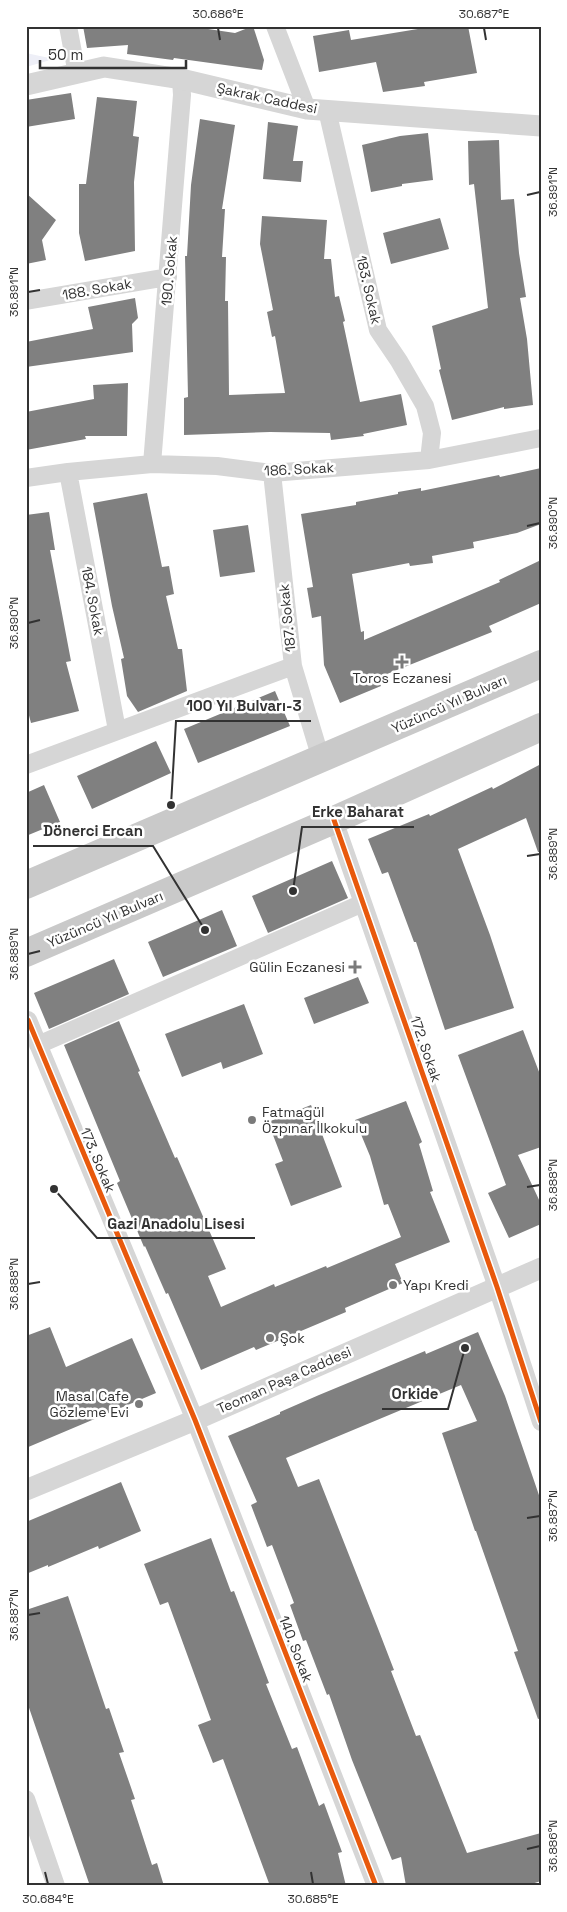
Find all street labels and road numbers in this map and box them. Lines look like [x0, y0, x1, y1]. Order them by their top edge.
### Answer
street label: Şakrak Caddesi [215, 79, 319, 117]
street label: 190. Sokak [157, 235, 181, 307]
street label: 183. Sokak [352, 254, 386, 327]
street label: 188. Sokak [61, 274, 134, 304]
street label: 186. Sokak [264, 458, 335, 480]
street label: 184. Sokak [77, 565, 109, 638]
street label: 187. Sokak [274, 583, 300, 653]
street label: Yüzüncü Yıl Bulvarı [389, 671, 509, 737]
street label: Yüzüncü Yıl Bulvarı [44, 886, 166, 952]
street label: 172. Sokak [406, 1013, 446, 1085]
street label: 173. Sokak [76, 1125, 120, 1196]
street label: Teoman Paşa Caddesi [214, 1342, 354, 1418]
street label: 140. Sokak [275, 1613, 317, 1685]

